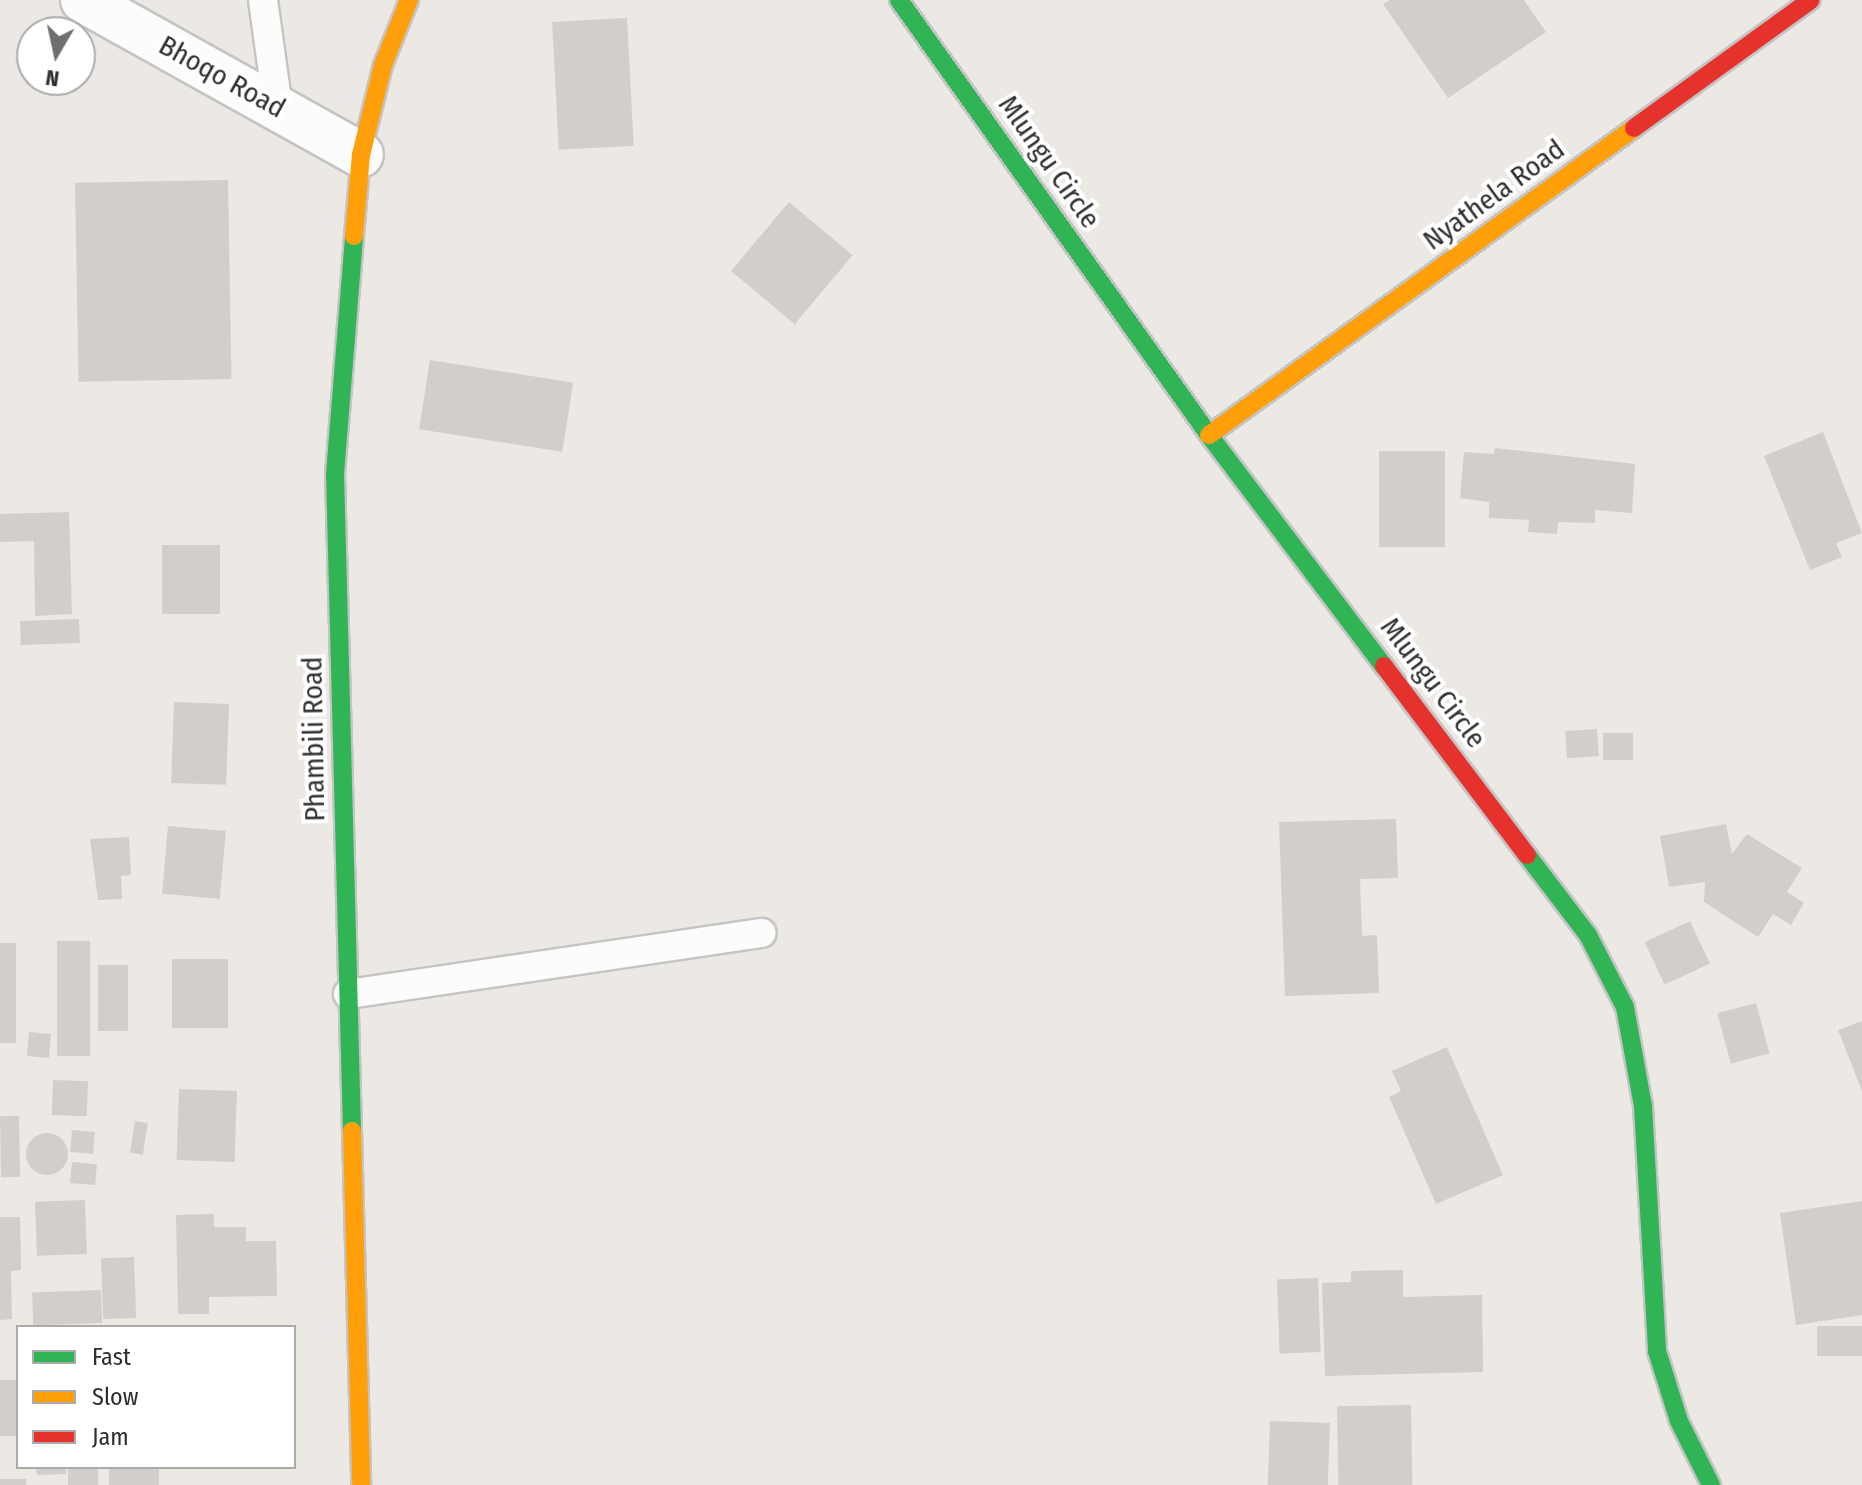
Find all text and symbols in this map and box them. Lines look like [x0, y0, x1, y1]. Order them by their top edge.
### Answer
north arrow [16, 16, 96, 96]
street label: Bhoqo Road [153, 29, 291, 125]
text: N [44, 64, 61, 93]
street label: Mlungu Circle [991, 89, 1107, 235]
street label: Nyathela Road [1417, 133, 1571, 257]
street label: Mlungu Circle [1373, 611, 1493, 755]
street label: Phambili Road [296, 656, 332, 822]
legend [16, 1325, 296, 1469]
text: Fast [92, 1343, 131, 1371]
text: Slow [92, 1383, 138, 1411]
text: Jam [92, 1423, 129, 1451]

